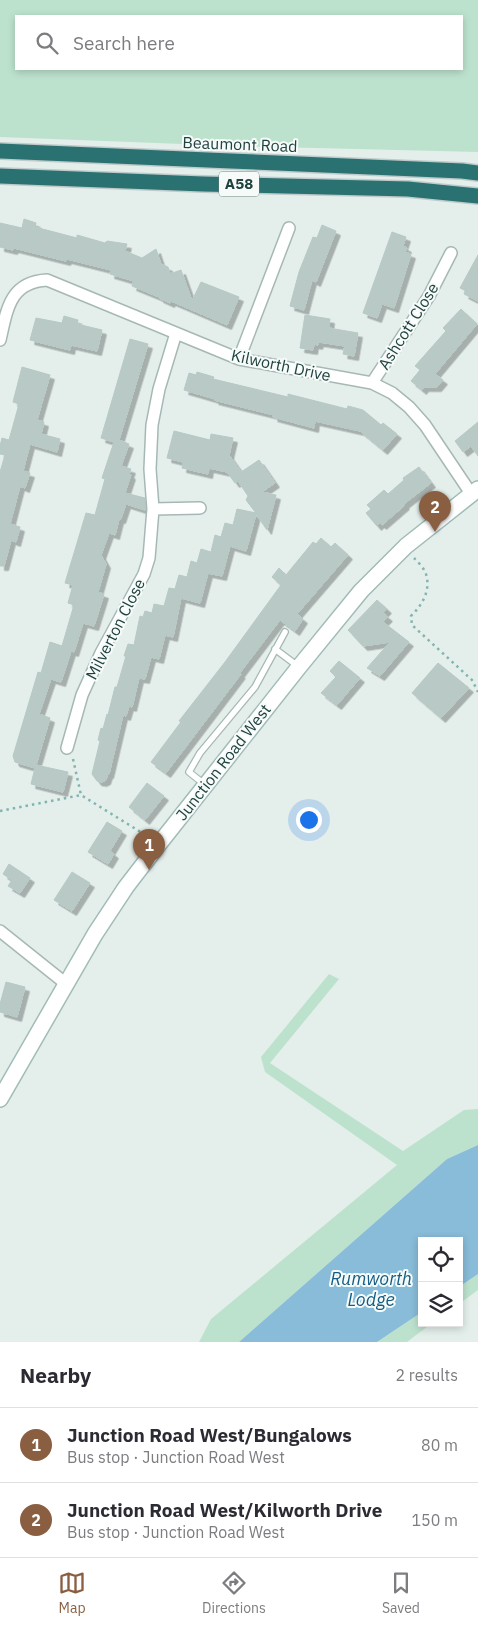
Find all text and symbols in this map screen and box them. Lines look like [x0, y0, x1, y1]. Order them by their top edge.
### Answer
search box [15, 15, 463, 70]
icon: search [33, 29, 61, 57]
text: Search here [73, 31, 175, 55]
street label: Beaumont Road [182, 132, 298, 156]
road number: A58 [219, 172, 259, 196]
street label: Ashcott Close [373, 279, 443, 373]
street label: Kilworth Drive [229, 345, 333, 385]
pin: 2 [419, 491, 451, 532]
street label: Milverton Close [81, 575, 149, 683]
street label: Junction Road West [171, 700, 275, 824]
your location [296, 807, 322, 833]
pin: 1 [133, 829, 165, 870]
map controls [418, 1237, 463, 1327]
button: locate [418, 1237, 463, 1282]
water label: Rumworth Lodge [330, 1267, 412, 1311]
button: layers [418, 1282, 463, 1327]
text: Nearby [20, 1361, 91, 1389]
text: 2 results [395, 1365, 458, 1385]
text: Junction Road West/Bungalows [67, 1423, 352, 1447]
text: 1 [31, 1435, 41, 1455]
text: 80 m [421, 1435, 458, 1455]
text: Bus stop · Junction Road West [67, 1447, 285, 1467]
text: Junction Road West/Kilworth Drive [67, 1498, 382, 1522]
text: 2 [31, 1510, 41, 1530]
text: 150 m [411, 1510, 458, 1530]
text: Bus stop · Junction Road West [67, 1522, 285, 1542]
tab: Map [58, 1569, 86, 1617]
tab: Directions [202, 1569, 266, 1617]
tab: Saved [382, 1569, 420, 1617]

